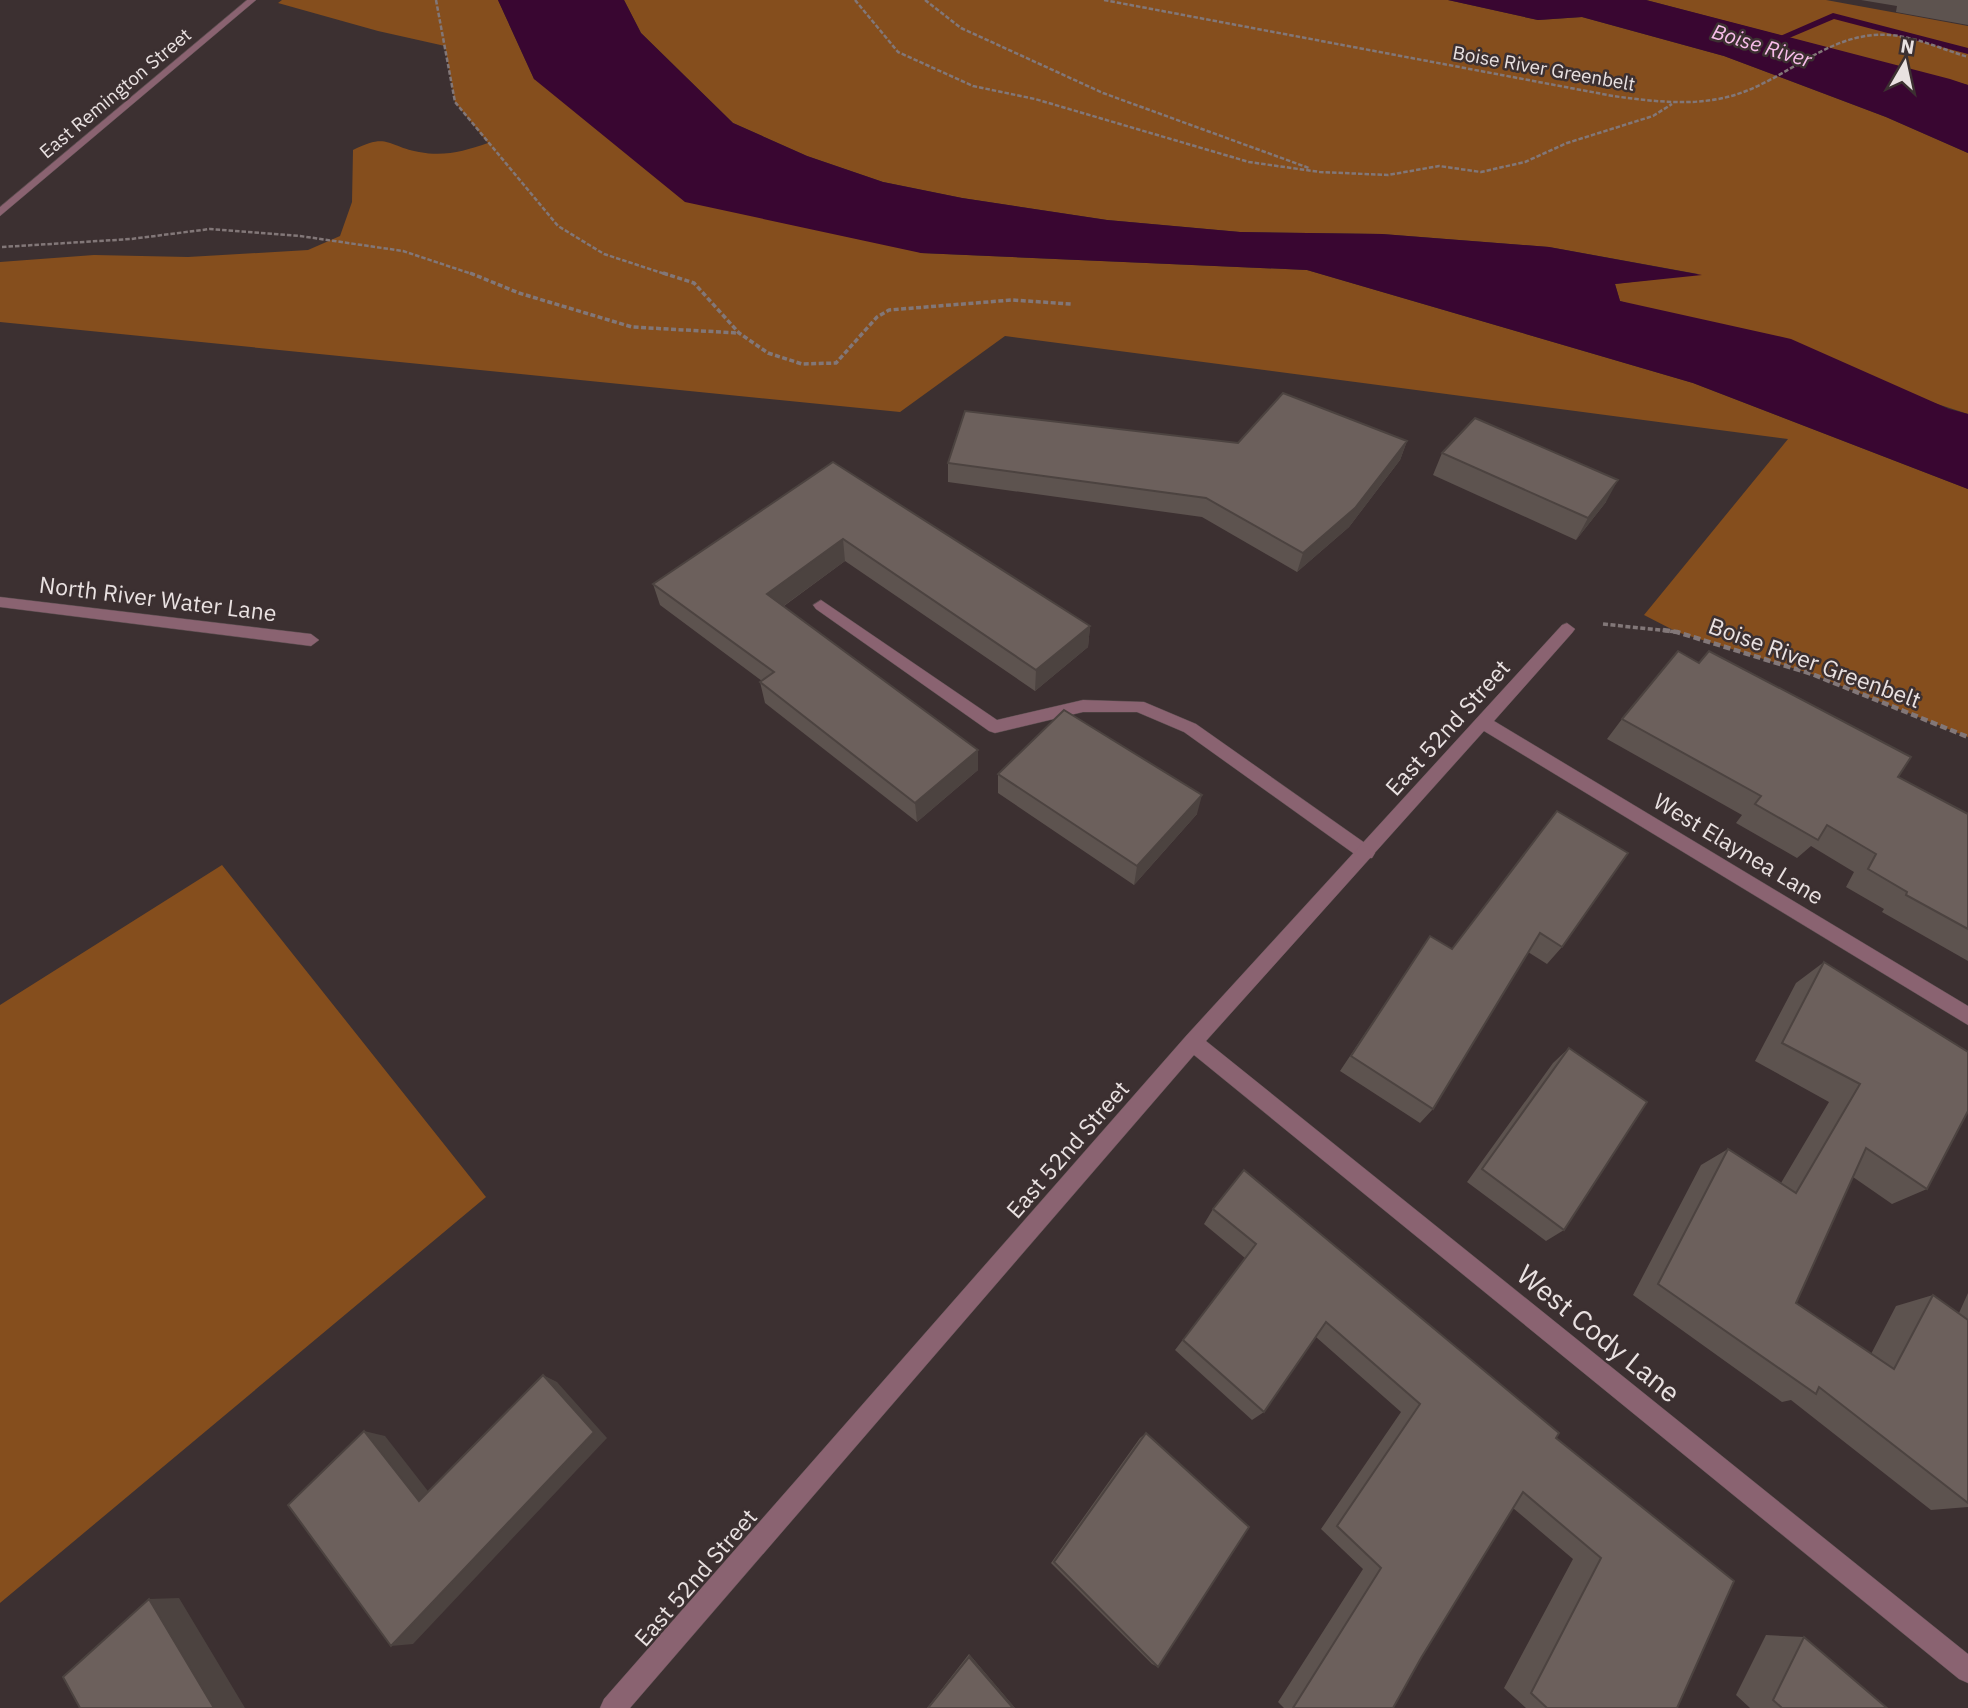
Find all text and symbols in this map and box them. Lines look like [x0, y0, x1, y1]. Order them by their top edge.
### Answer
water label: Boise River [1709, 17, 1817, 74]
street label: East Remington Street [34, 23, 196, 163]
north arrow [1870, 28, 1940, 98]
text: N [1899, 33, 1916, 59]
street label: Boise River Greenbelt [1451, 40, 1637, 96]
street label: North River Water Lane [38, 569, 278, 627]
street label: Boise River Greenbelt [1705, 610, 1925, 714]
street label: East 52nd Street [1378, 653, 1516, 801]
street label: West Elaynea Lane [1648, 785, 1830, 911]
street label: East 52nd Street [999, 1074, 1135, 1224]
street label: West Cody Lane [1510, 1256, 1688, 1410]
street label: East 52nd Street [627, 1502, 763, 1652]

